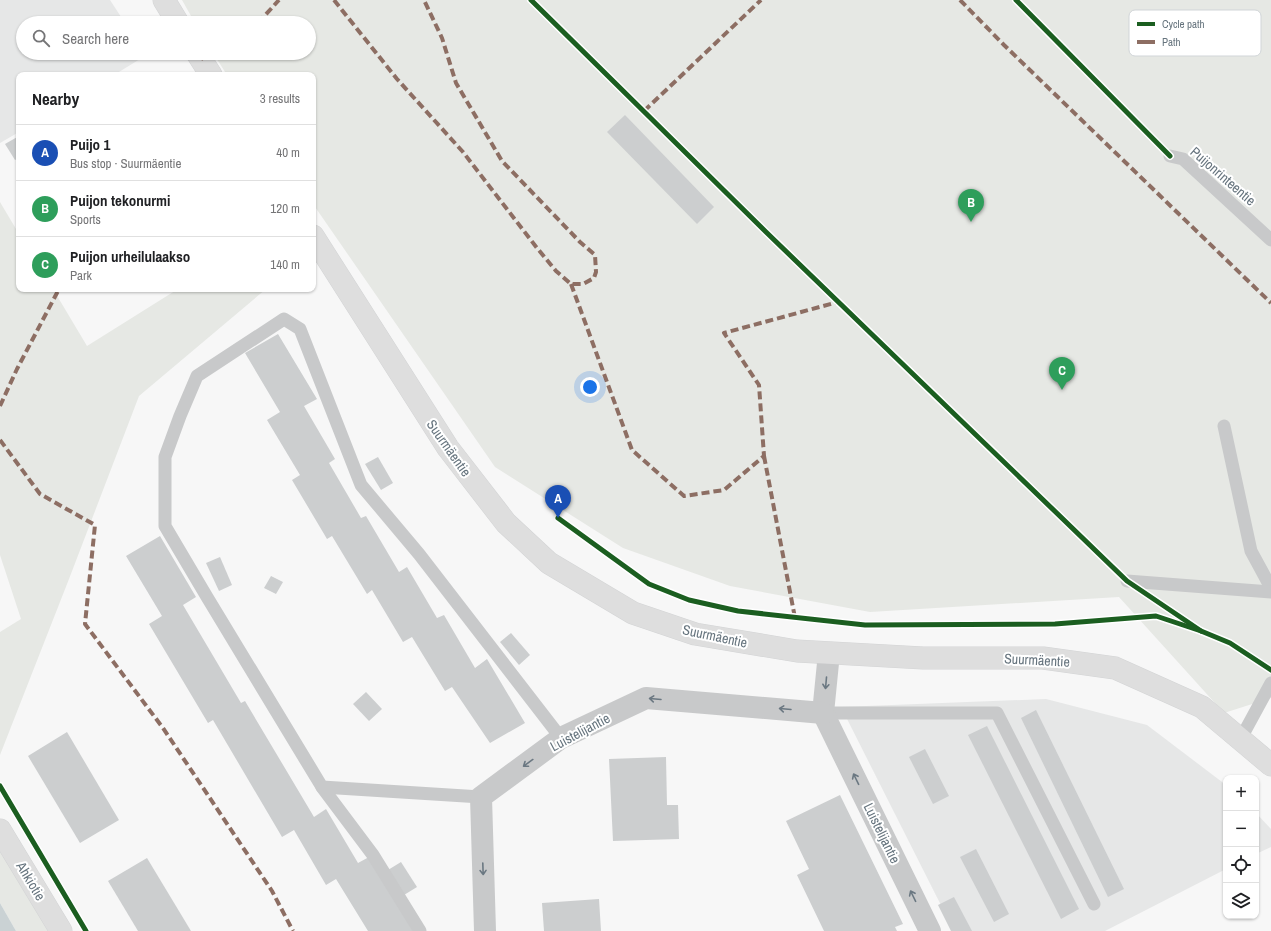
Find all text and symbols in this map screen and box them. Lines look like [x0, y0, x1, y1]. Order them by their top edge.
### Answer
legend [1129, 10, 1261, 56]
search box [16, 16, 316, 60]
text: Cycle path [1162, 17, 1205, 31]
icon: search [30, 27, 52, 49]
text: Search here [62, 28, 129, 49]
text: Path [1162, 35, 1181, 49]
text: Nearby [32, 87, 79, 110]
text: 3 results [260, 90, 300, 107]
text: Puijo 1 [70, 134, 110, 155]
street label: Puijonrinteentie [1187, 143, 1259, 209]
text: A [41, 144, 49, 161]
text: 40 m [276, 144, 300, 161]
text: Bus stop · Suurmäentie [70, 155, 181, 172]
pin: B [958, 189, 984, 222]
text: Puijon tekonurmi [70, 190, 170, 211]
text: B [41, 200, 49, 217]
text: 120 m [270, 200, 300, 217]
text: Sports [70, 211, 101, 228]
text: Puijon urheilulaakso [70, 246, 190, 267]
text: C [41, 256, 49, 273]
text: 140 m [270, 256, 300, 273]
text: Park [70, 267, 92, 284]
pin: C [1049, 357, 1075, 390]
your location [580, 377, 600, 397]
street label: Suurmäentie [423, 416, 475, 480]
pin: A [545, 485, 571, 518]
street label: Suurmäentie [681, 620, 749, 652]
street label: Suurmäentie [1004, 649, 1070, 671]
one-way arrow [822, 676, 830, 689]
one-way arrow [649, 696, 662, 703]
one-way arrow [779, 706, 792, 713]
street label: Luistelijantie [547, 709, 613, 755]
one-way arrow [523, 759, 534, 767]
one-way arrow [852, 774, 859, 786]
map controls [1223, 775, 1259, 919]
button: + [1223, 775, 1259, 811]
street label: Luistelijantie [860, 800, 904, 866]
button: − [1223, 811, 1259, 847]
button: locate [1223, 847, 1259, 883]
street label: Ahkiotie [12, 857, 50, 904]
one-way arrow [480, 862, 487, 875]
button: layers [1223, 883, 1259, 919]
one-way arrow [909, 890, 916, 902]

